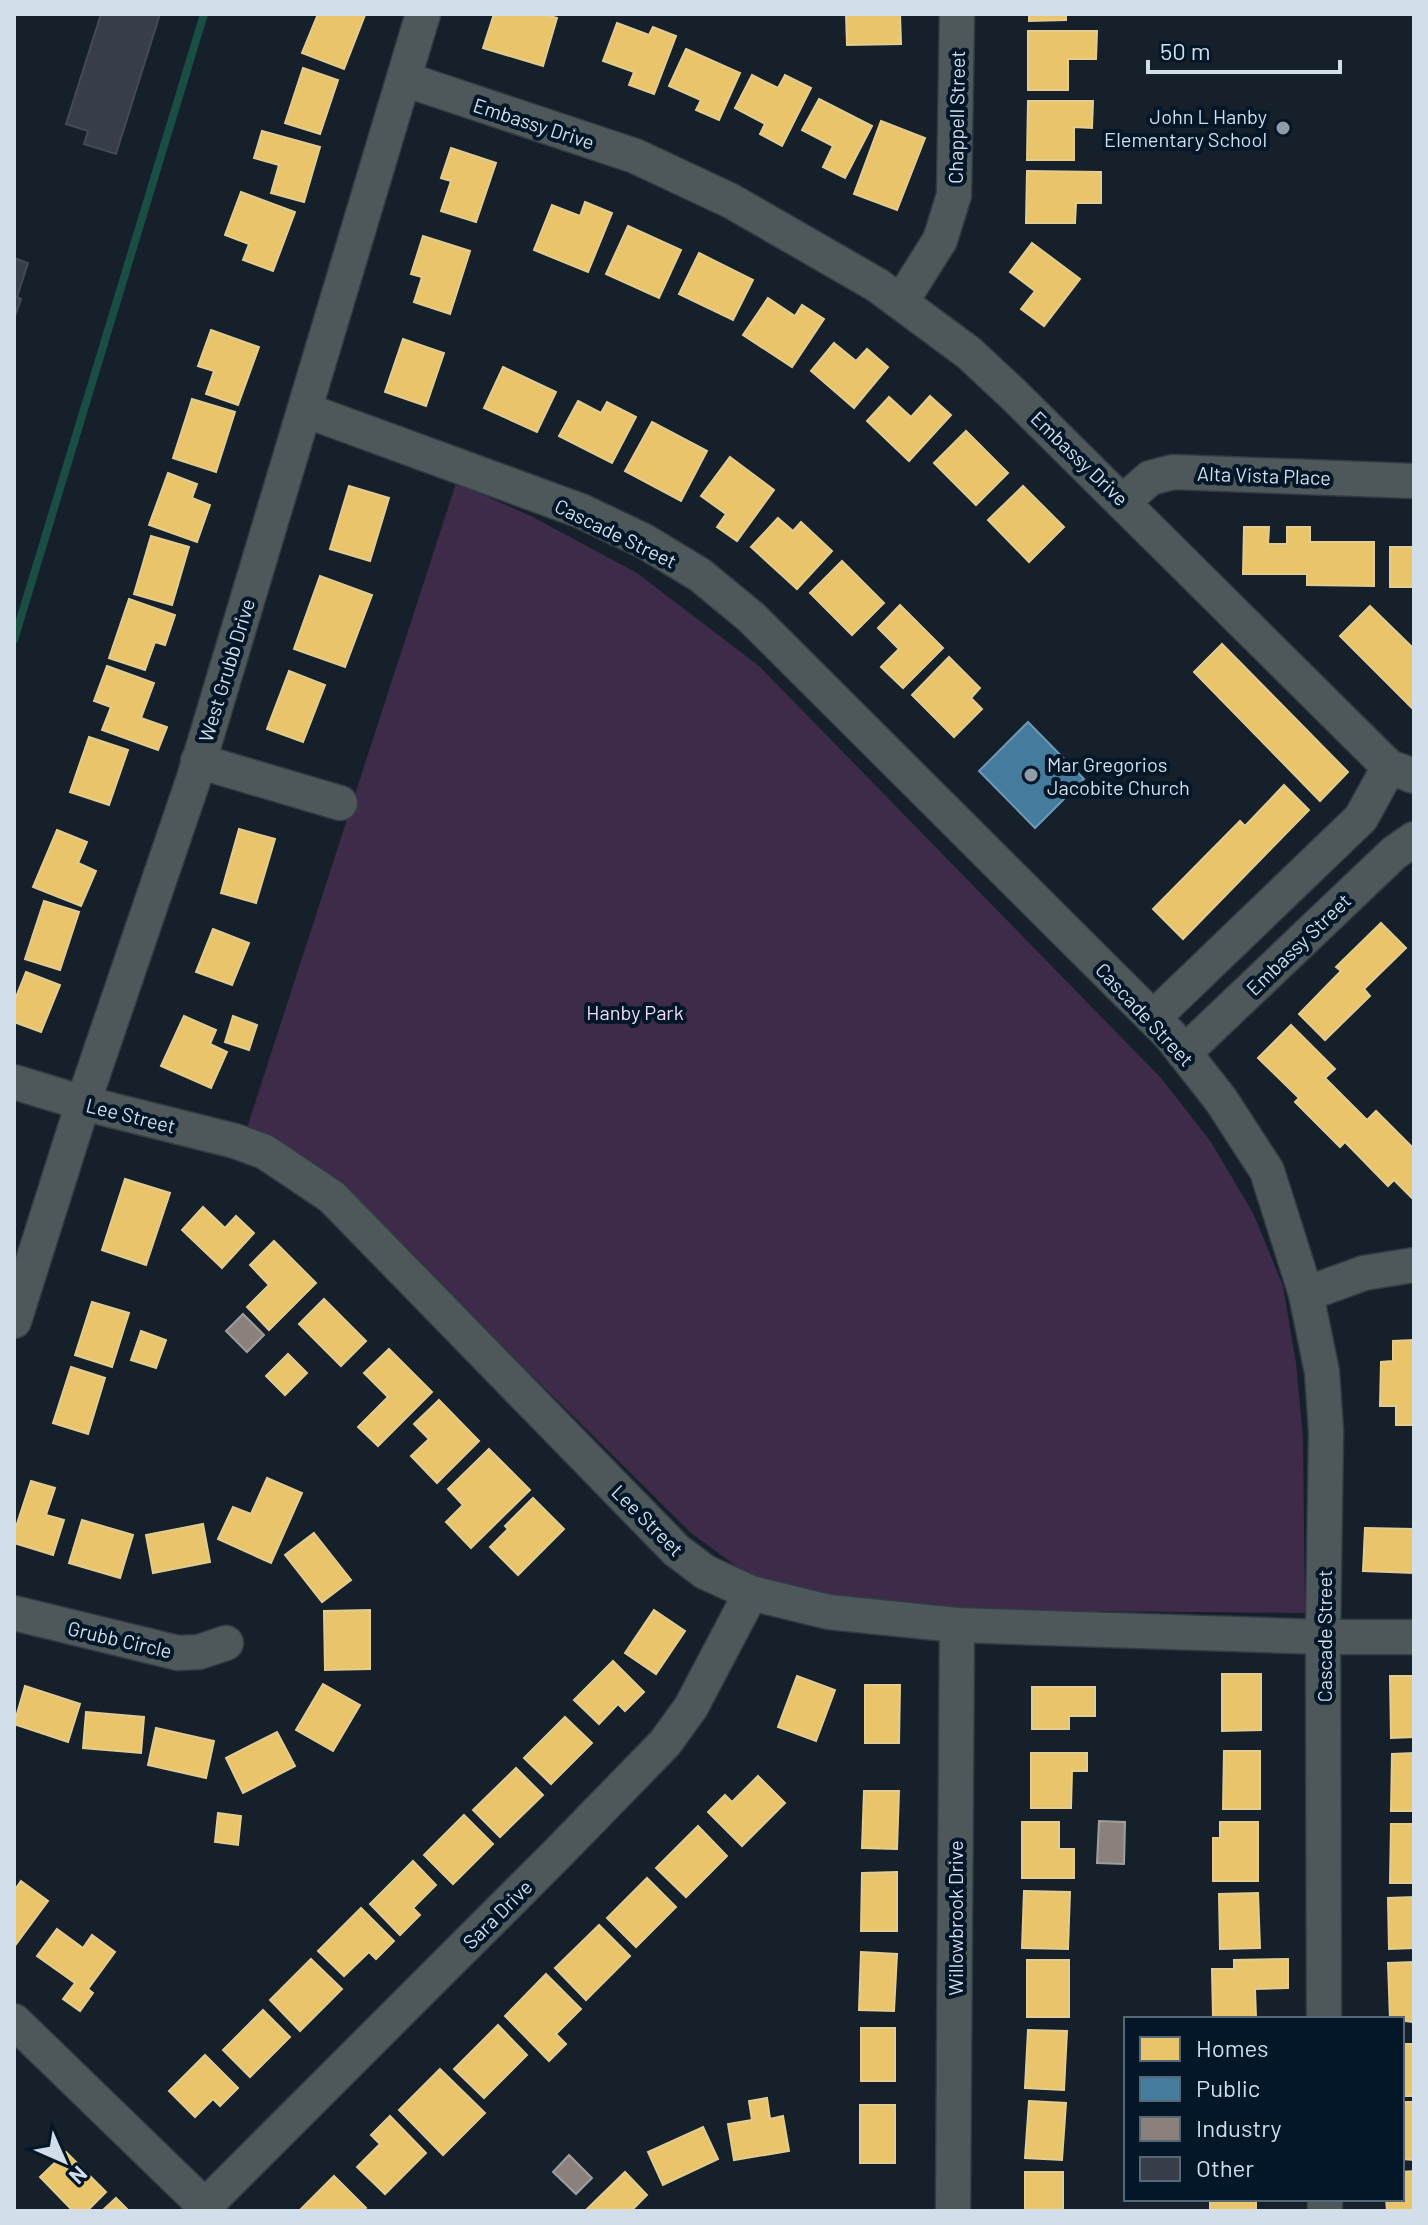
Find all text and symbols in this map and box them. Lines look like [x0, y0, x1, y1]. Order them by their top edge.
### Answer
scale bar [1148, 24, 1340, 74]
text: 50 m [1160, 36, 1211, 65]
street label: Chappell Street [943, 50, 969, 184]
street label: Embassy Drive [470, 92, 598, 154]
place label: John L Hanby Elementary School [1104, 104, 1267, 151]
marker: John L Hanby Elementary School [1274, 119, 1292, 137]
street label: Embassy Drive [1026, 406, 1134, 510]
street label: Alta Vista Place [1197, 461, 1331, 489]
street label: Cascade Street [551, 493, 681, 573]
street label: West Grubb Drive [193, 595, 259, 745]
place label: Mar Gregorios Jacobite Church [1047, 752, 1190, 799]
marker: Mar Gregorios Jacobite Church [1022, 766, 1040, 784]
street label: Embassy Street [1241, 888, 1355, 1000]
street label: Cascade Street [1091, 957, 1199, 1071]
park label: Hanby Park [586, 1000, 684, 1024]
street label: Lee Street [84, 1092, 178, 1138]
street label: Lee Street [607, 1479, 689, 1561]
street label: Cascade Street [1312, 1570, 1336, 1702]
street label: Grubb Circle [66, 1615, 174, 1663]
street label: Willowbrook Drive [943, 1840, 967, 1996]
street label: Sara Drive [457, 1874, 537, 1954]
legend [1124, 2017, 1404, 2201]
text: Homes [1196, 2033, 1269, 2062]
text: Public [1196, 2073, 1260, 2102]
text: Industry [1196, 2113, 1282, 2142]
north arrow [24, 2121, 104, 2201]
text: Other [1196, 2153, 1254, 2182]
text: N [64, 2161, 93, 2190]

